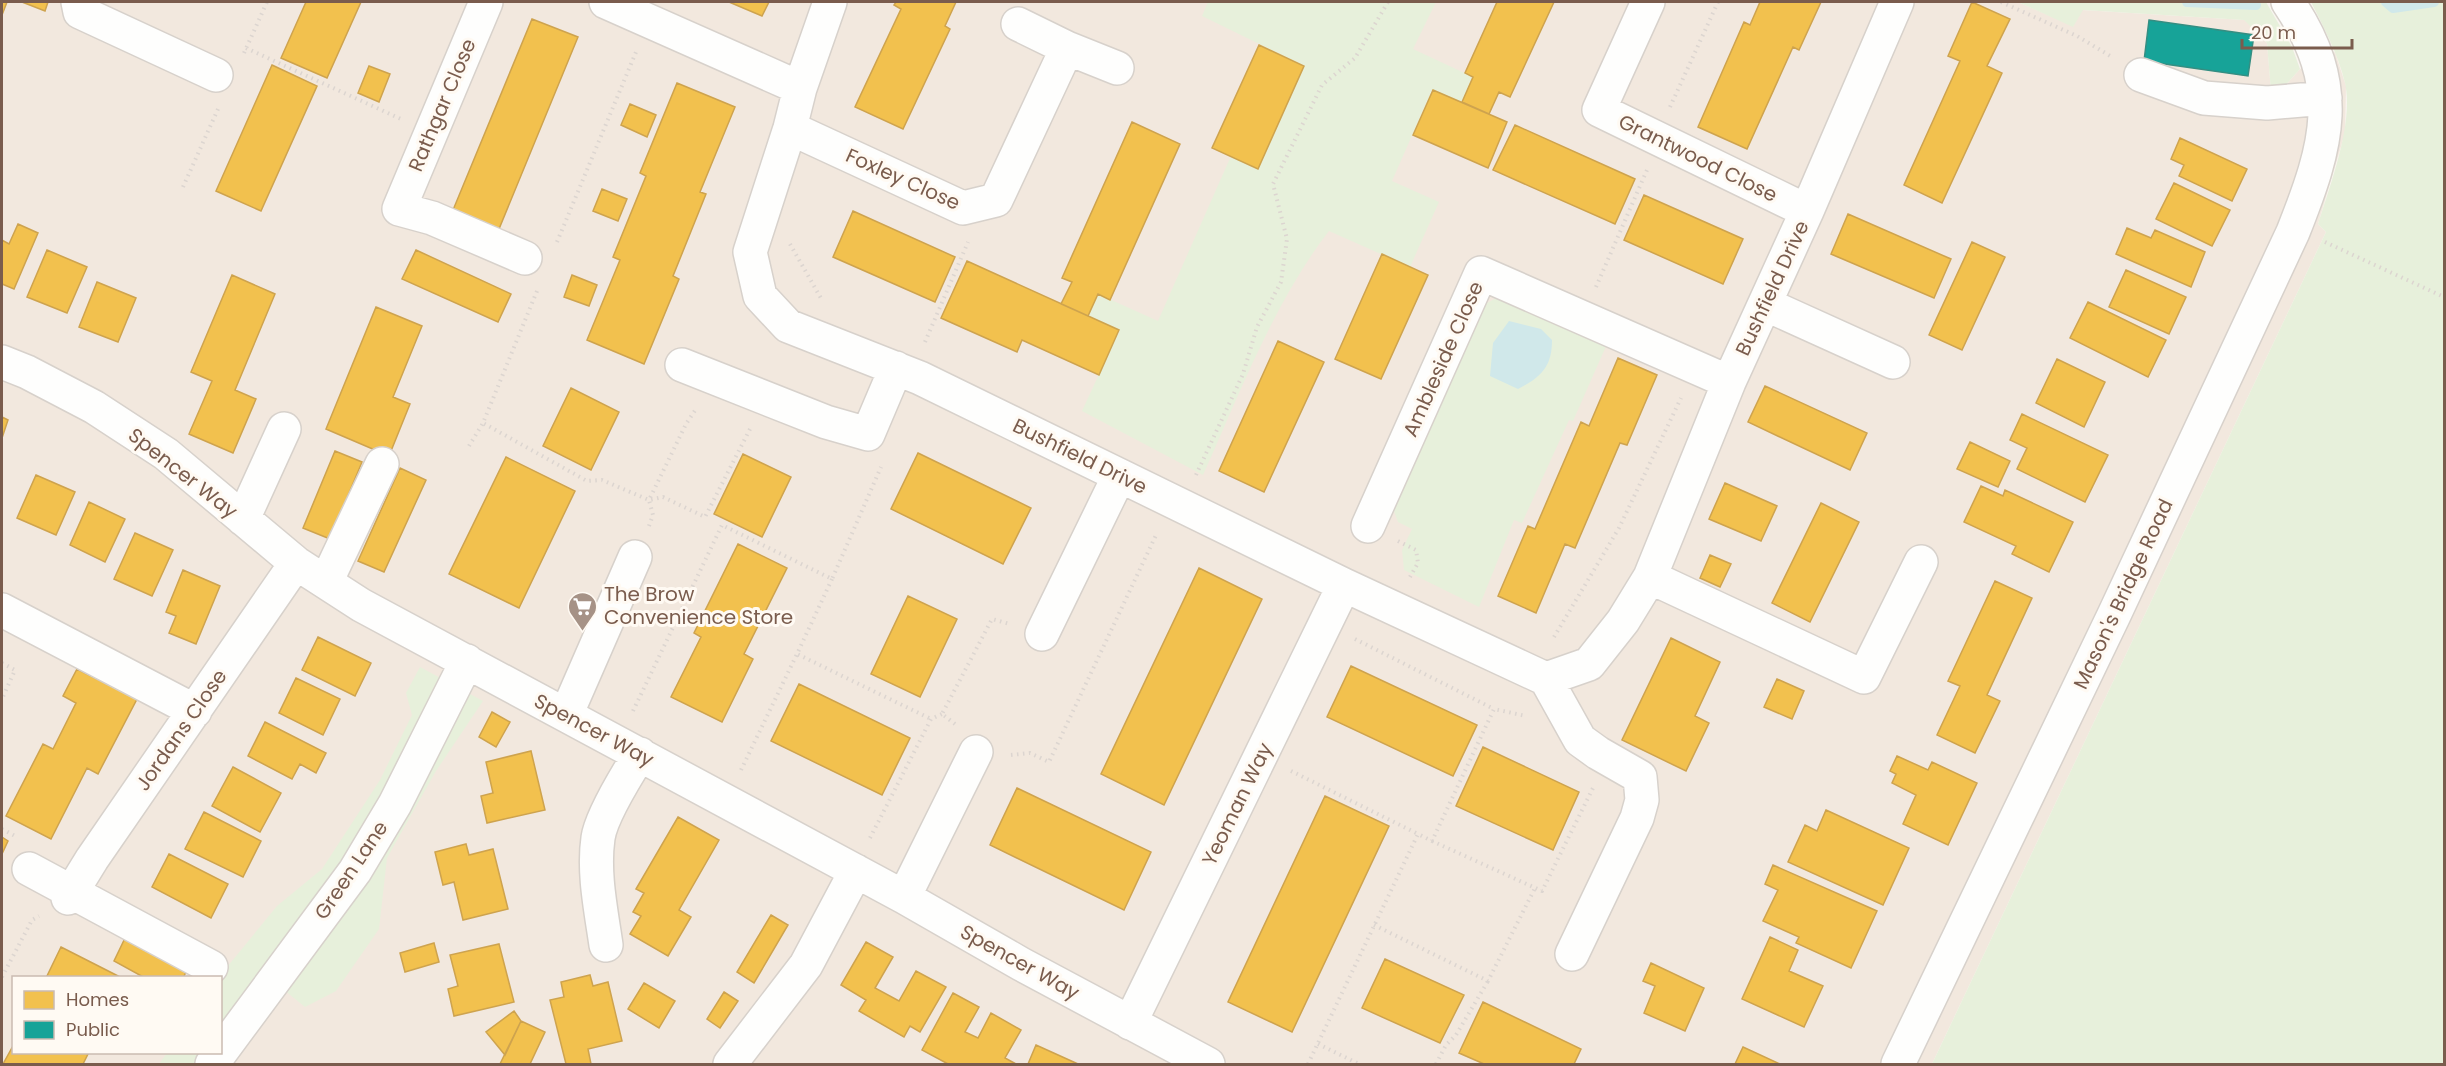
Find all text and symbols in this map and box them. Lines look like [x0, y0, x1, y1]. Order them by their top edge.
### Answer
scale bar [2242, 12, 2352, 50]
text: 20 m [2251, 20, 2296, 45]
street label: Rathgar Close [401, 34, 483, 176]
street label: Grantwood Close [1614, 107, 1782, 209]
street label: Foxley Close [841, 141, 965, 217]
street label: Bushfield Drive [1728, 216, 1816, 360]
street label: Ambleside Close [1396, 277, 1490, 441]
street label: Bushfield Drive [1008, 411, 1152, 501]
street label: Spencer Way [122, 421, 244, 525]
street label: Mason's Bridge Road [2067, 494, 2179, 694]
place label: The Brow Convenience Store [604, 580, 793, 631]
supermarket icon: The Brow Convenience Store [567, 590, 599, 632]
street label: Jordans Close [129, 664, 233, 796]
street label: Spencer Way [529, 687, 659, 773]
street label: Yeoman Way [1195, 738, 1279, 870]
street label: Green Lane [308, 815, 394, 925]
street label: Spencer Way [955, 918, 1085, 1006]
legend [12, 976, 222, 1054]
text: Homes [66, 987, 129, 1012]
text: Public [66, 1017, 120, 1042]

